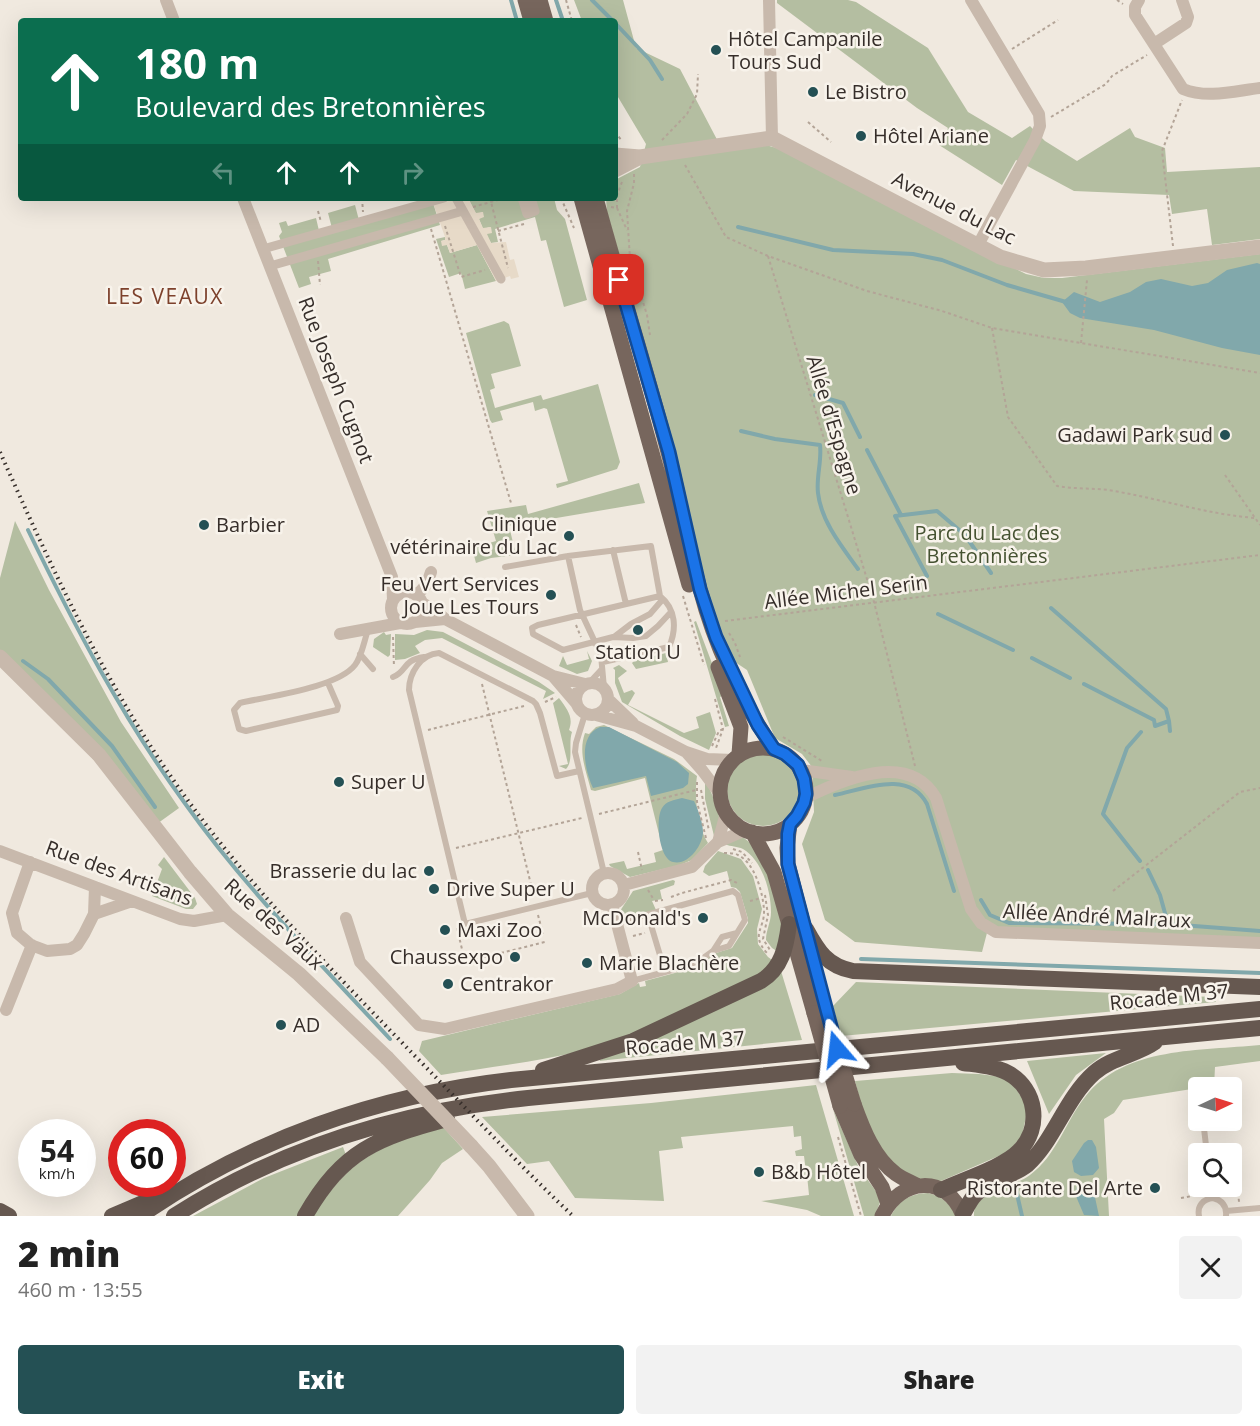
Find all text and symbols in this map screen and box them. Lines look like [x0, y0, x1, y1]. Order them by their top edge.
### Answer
place label: Hôtel Campanile Tours Sud [728, 25, 883, 75]
text: 180 m [135, 34, 259, 91]
icon: ahead [36, 42, 114, 120]
marker: Hôtel Campanile Tours Sud [709, 43, 723, 57]
place label: Le Bistro [825, 78, 907, 105]
marker: Le Bistro [806, 85, 820, 99]
text: Boulevard des Bretonnières [135, 88, 486, 125]
place label: Hôtel Ariane [873, 122, 989, 149]
marker: Hôtel Ariane [854, 129, 868, 143]
icon: left [207, 156, 240, 189]
icon: ahead [270, 156, 303, 189]
icon: ahead [333, 156, 366, 189]
icon: right [396, 156, 429, 189]
street label: Avenue du Lac [888, 165, 1021, 250]
pin [593, 254, 644, 305]
icon: arrive [602, 263, 635, 296]
district label: LES VEAUX [106, 282, 224, 310]
street label: Rue Joseph Cugnot [292, 293, 381, 467]
street label: Allée d’Espagne [800, 352, 868, 498]
place label: Gadawi Park sud [1057, 421, 1213, 448]
marker: Gadawi Park sud [1218, 428, 1232, 442]
place label: Clinique vétérinaire du Lac [390, 510, 557, 560]
place label: Barbier [216, 511, 285, 538]
marker: Barbier [197, 518, 211, 532]
park label: Parc du Lac des Bretonnières [914, 519, 1060, 569]
marker: Clinique vétérinaire du Lac [562, 529, 576, 543]
street label: Allée Michel Serin [763, 568, 929, 615]
place label: Feu Vert Services Joue Les Tours [381, 570, 539, 620]
marker: Feu Vert Services Joue Les Tours [544, 588, 558, 602]
marker: Station U [631, 623, 645, 637]
place label: Station U [595, 638, 681, 665]
place label: Super U [351, 768, 426, 795]
marker: Super U [332, 775, 346, 789]
street label: Rue des Artisans [42, 833, 196, 912]
place label: Brasserie du lac [269, 857, 417, 884]
marker: Brasserie du lac [422, 864, 436, 878]
street label: Rue des Vaux [219, 872, 330, 976]
place label: Drive Super U [446, 875, 575, 902]
marker: Drive Super U [427, 882, 441, 896]
street label: Allée André Malraux [1002, 897, 1192, 934]
place label: McDonald's [582, 904, 691, 931]
marker: McDonald's [696, 911, 710, 925]
place label: Maxi Zoo [457, 916, 542, 943]
marker: Maxi Zoo [438, 923, 452, 937]
place label: Chaussexpo [390, 943, 503, 970]
place label: Marie Blachère [599, 949, 739, 976]
marker: Chaussexpo [508, 950, 522, 964]
marker: Marie Blachère [580, 956, 594, 970]
place label: Centrakor [460, 970, 553, 997]
marker: Centrakor [441, 977, 455, 991]
street label: Rocade M 37 [1108, 977, 1230, 1016]
place label: AD [293, 1011, 320, 1038]
position arrow [805, 1017, 869, 1081]
marker: AD [274, 1018, 288, 1032]
street label: Rocade M 37 [624, 1024, 746, 1061]
north arrow [1188, 1077, 1242, 1131]
map controls [1188, 1077, 1242, 1197]
speed limit sign: 60 [108, 1119, 186, 1197]
text: 54 [40, 1130, 74, 1171]
button: search [1188, 1143, 1242, 1197]
place label: B&b Hôtel [771, 1158, 866, 1185]
text: km/h [39, 1163, 75, 1183]
marker: B&b Hôtel [752, 1165, 766, 1179]
place label: Ristorante Del Arte [967, 1174, 1143, 1201]
marker: Ristorante Del Arte [1148, 1181, 1162, 1195]
text: 2 min [18, 1229, 120, 1278]
button: close [1179, 1236, 1242, 1299]
text: 460 m · 13:55 [18, 1276, 143, 1303]
button: Exit [18, 1345, 624, 1414]
button: Share [636, 1345, 1242, 1414]

